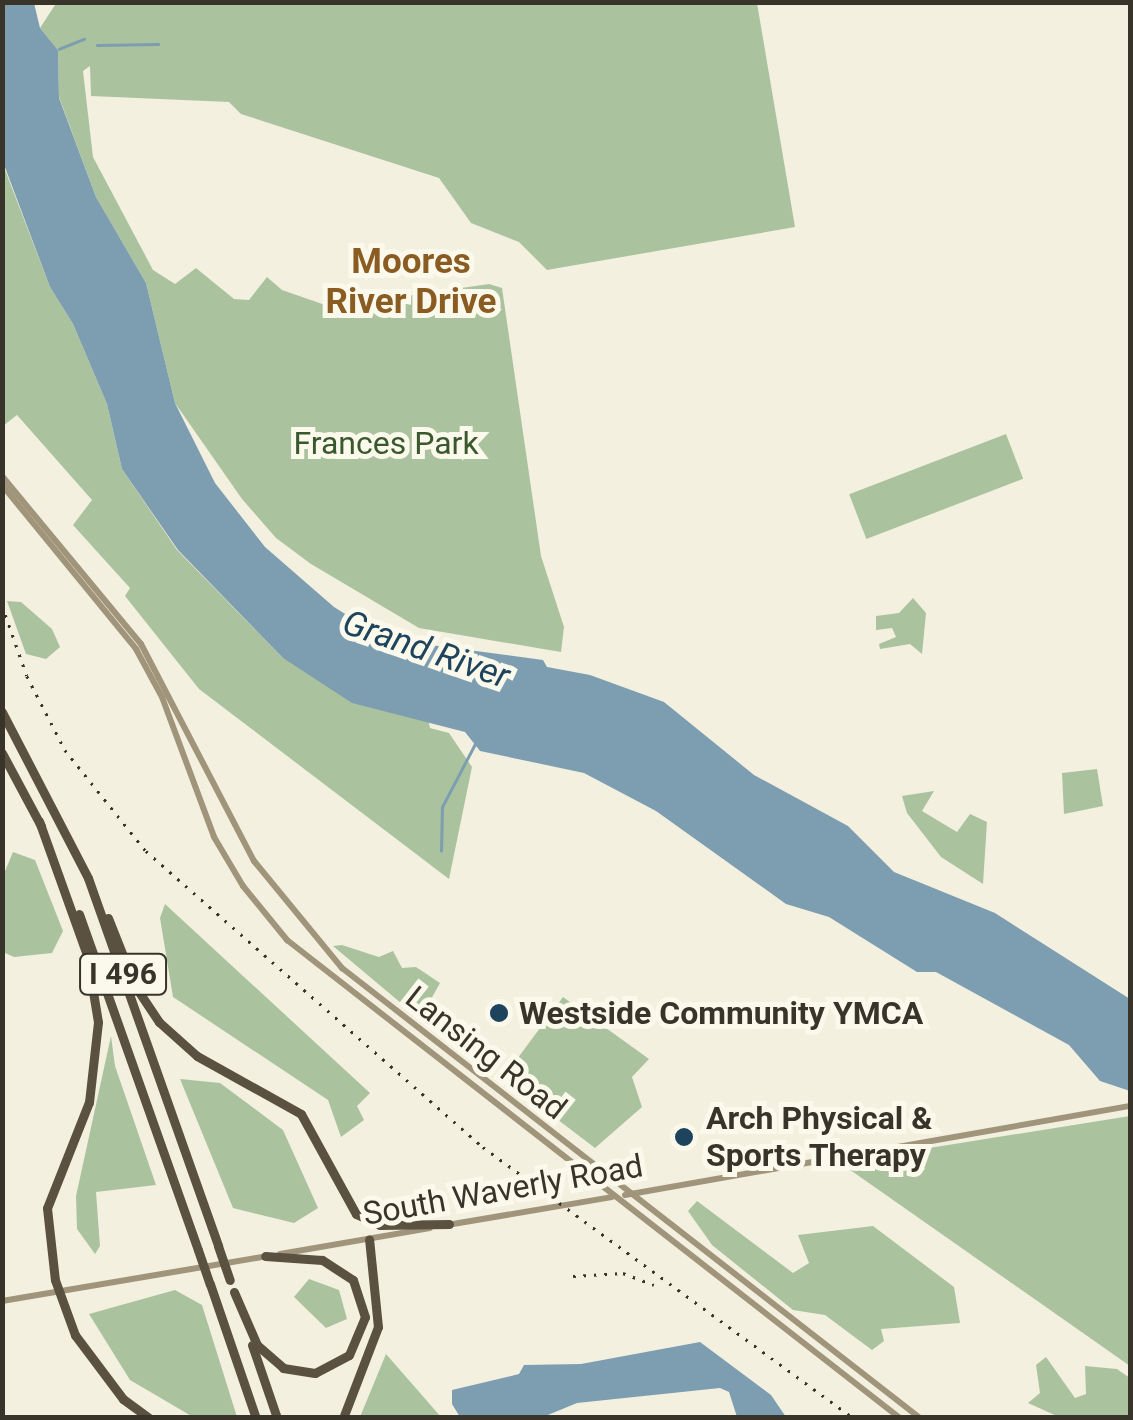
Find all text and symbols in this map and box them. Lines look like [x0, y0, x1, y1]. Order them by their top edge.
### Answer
district label: Moores River Drive [326, 241, 496, 323]
park label: Frances Park [293, 424, 479, 462]
water label: Grand River [337, 602, 515, 698]
road number: I 496 [78, 949, 168, 999]
street label: Lansing Road [398, 978, 574, 1128]
place label: Westside Community YMCA [519, 994, 923, 1032]
marker: Westside Community YMCA [488, 1002, 510, 1024]
place label: Arch Physical & Sports Therapy [706, 1100, 932, 1175]
marker: Arch Physical & Sports Therapy [671, 1124, 697, 1150]
street label: South Waverly Road [360, 1146, 646, 1234]

